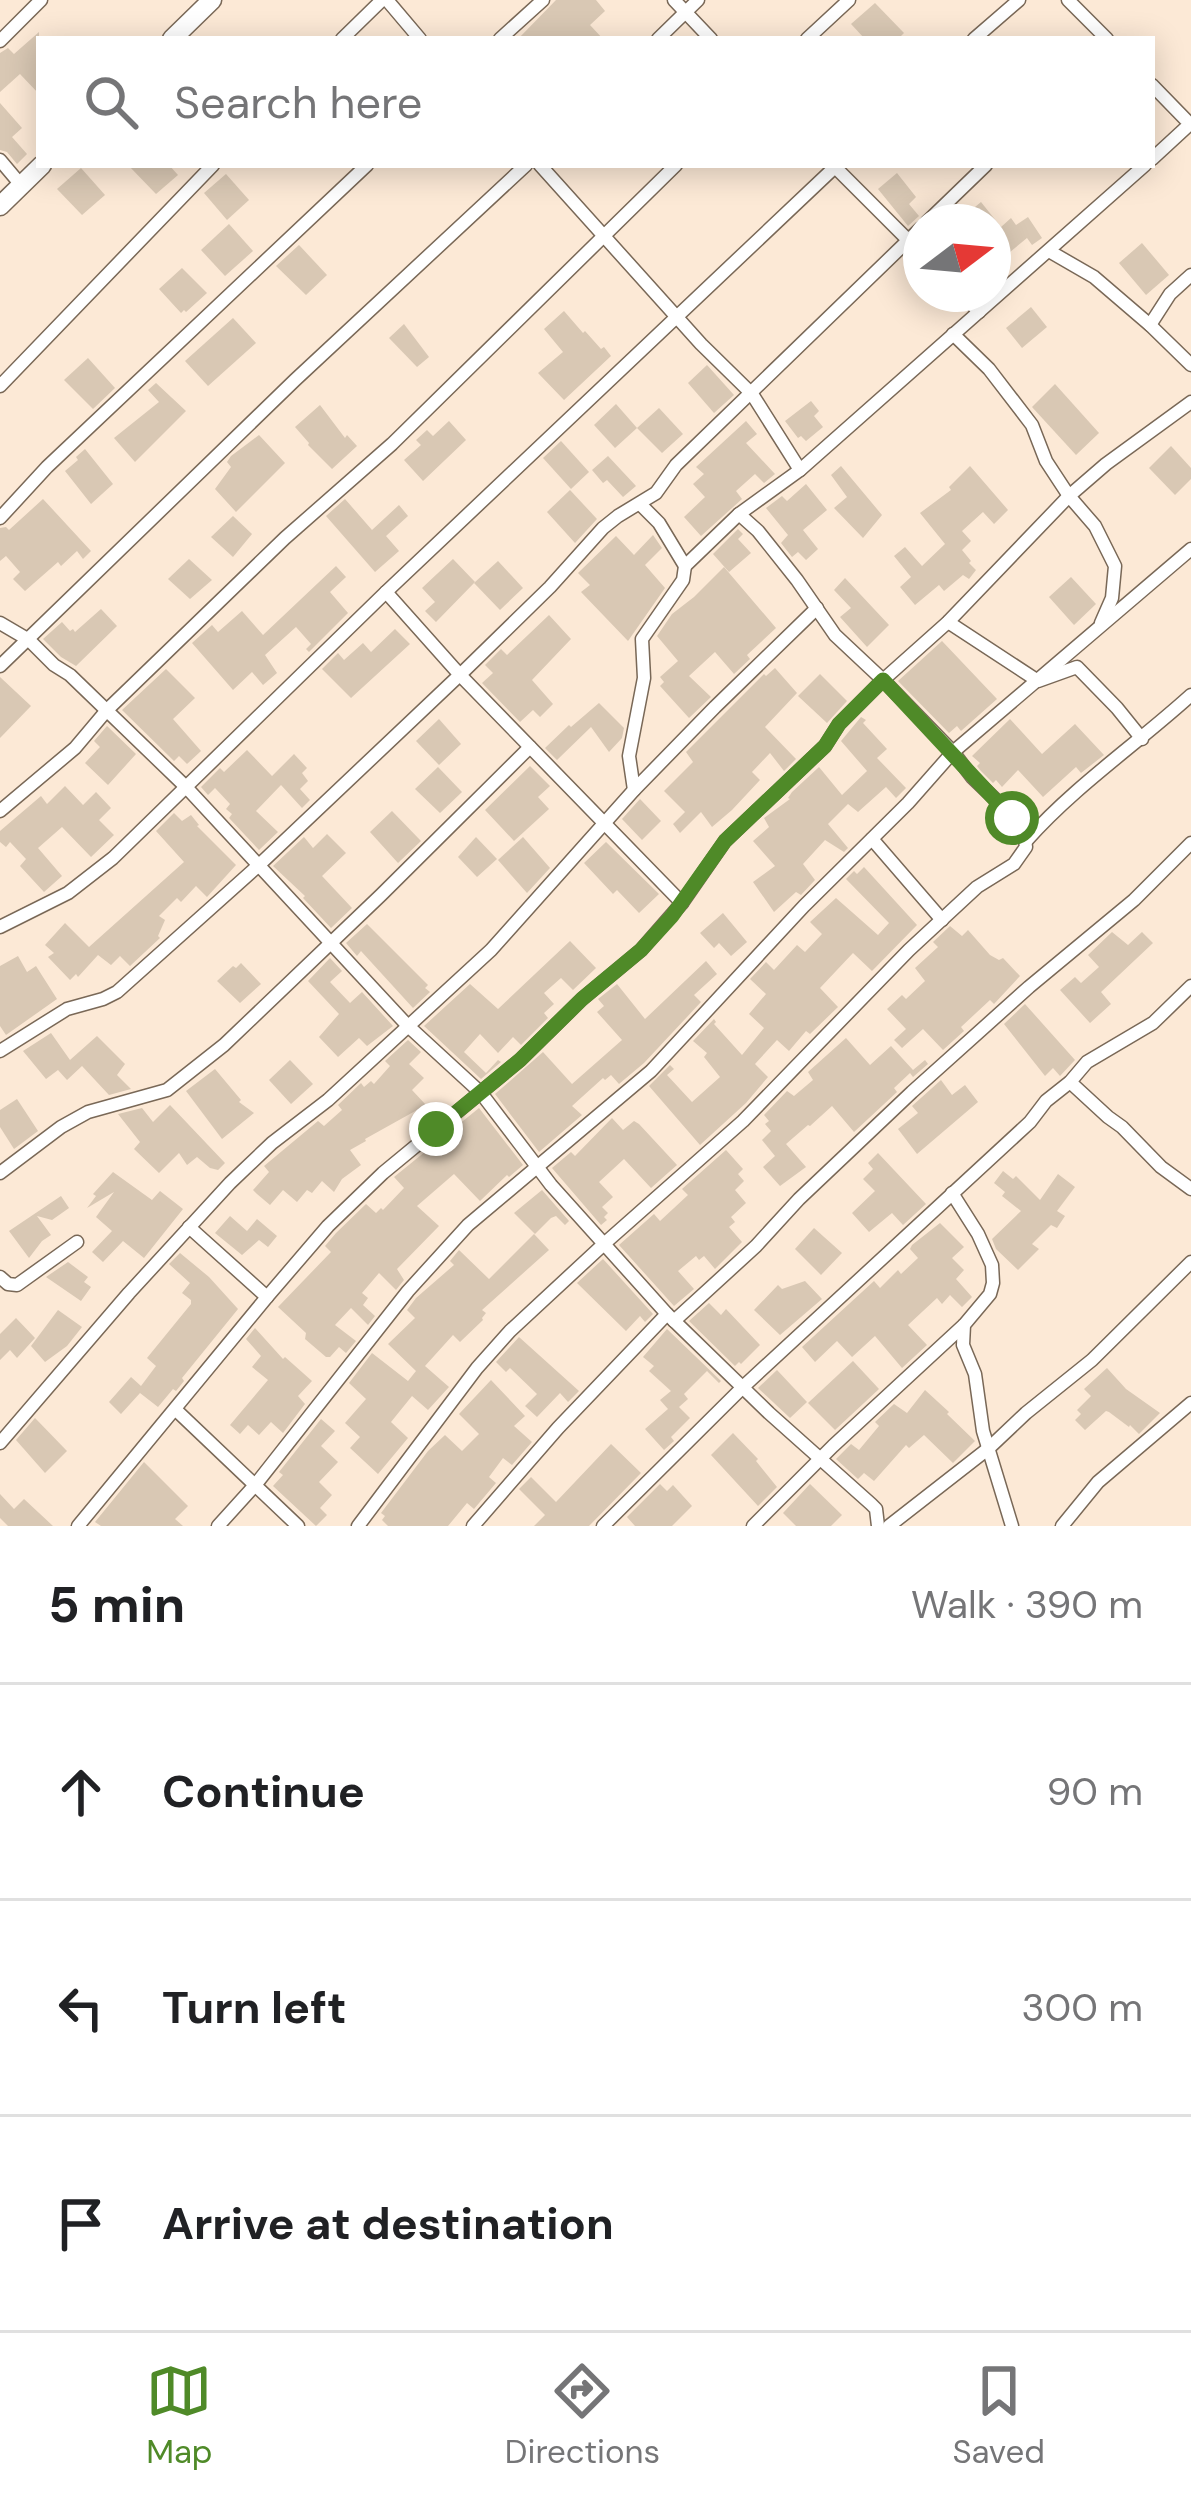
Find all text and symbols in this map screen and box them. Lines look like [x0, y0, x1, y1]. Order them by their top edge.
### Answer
search box [36, 36, 1155, 168]
icon: search [78, 69, 144, 135]
text: Search here [174, 73, 422, 132]
north arrow [903, 204, 1011, 312]
route start [985, 791, 1039, 845]
route end [409, 1102, 463, 1156]
text: 5 min [48, 1571, 185, 1638]
text: Walk · 390 m [911, 1579, 1143, 1630]
icon: ahead [48, 1759, 114, 1825]
text: Continue [162, 1762, 365, 1821]
text: 90 m [1047, 1766, 1143, 1817]
icon: left [48, 1975, 114, 2041]
text: Turn left [162, 1978, 346, 2037]
text: 300 m [1021, 1982, 1143, 2033]
icon: arrive [48, 2191, 114, 2257]
text: Arrive at destination [162, 2194, 614, 2253]
tab: Map [146, 2358, 213, 2473]
tab: Directions [505, 2358, 660, 2473]
tab: Saved [952, 2358, 1045, 2473]

